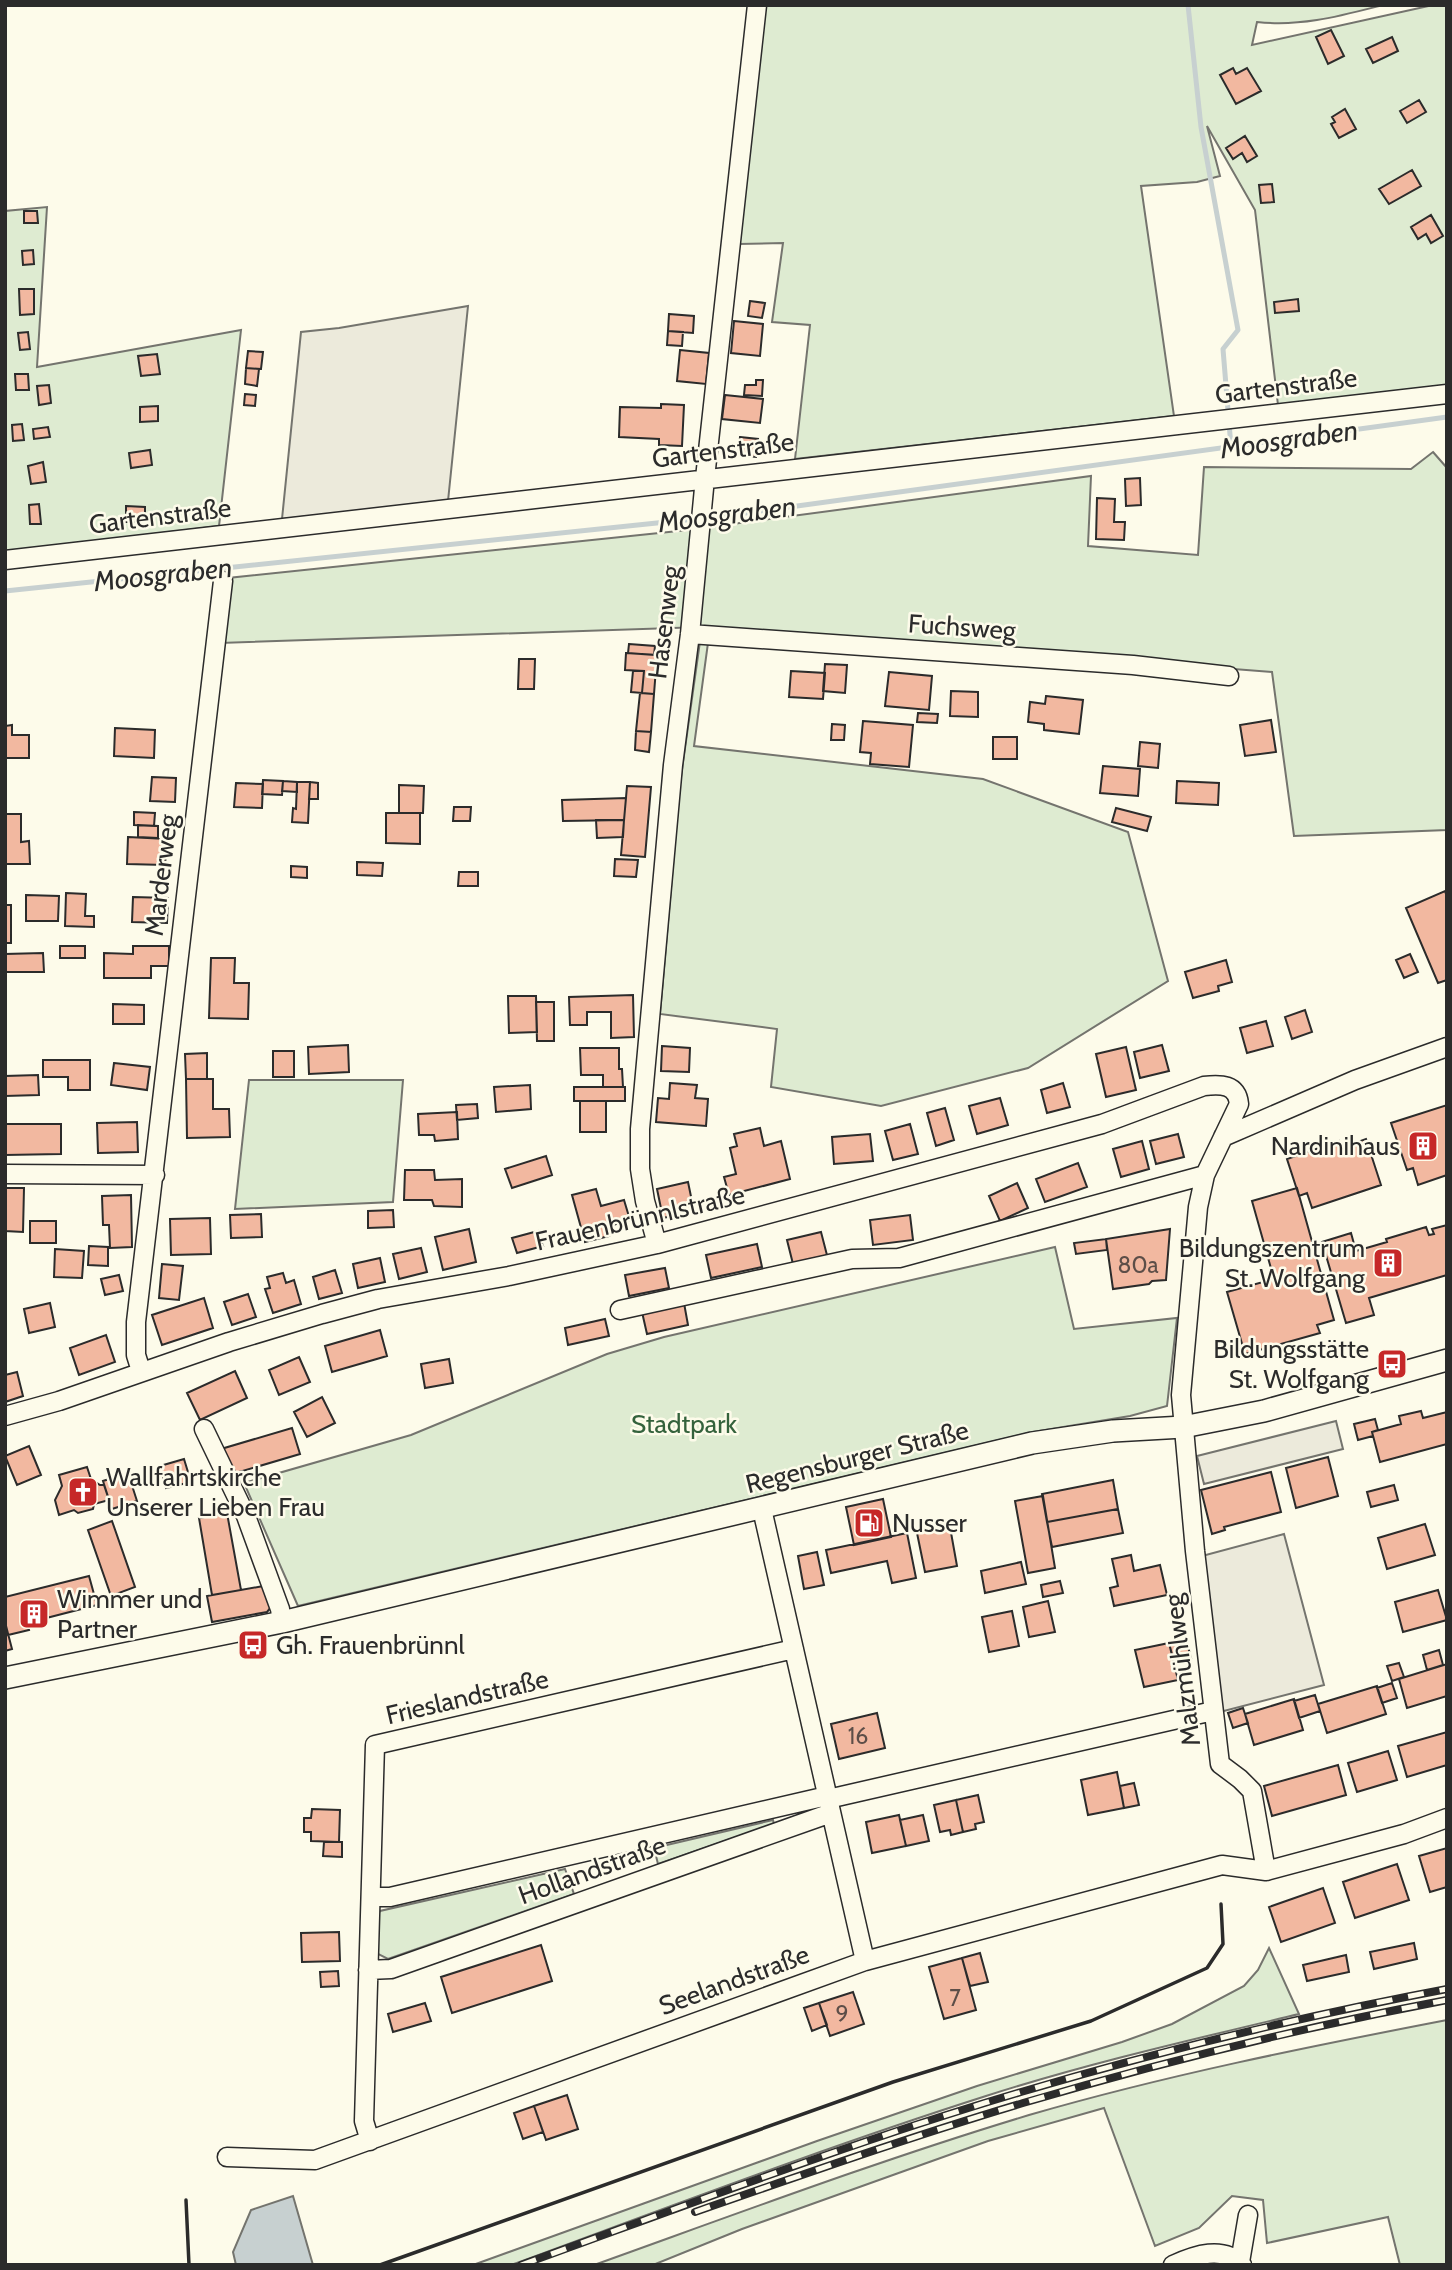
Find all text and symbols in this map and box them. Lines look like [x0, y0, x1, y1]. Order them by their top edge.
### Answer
street label: Gartenstraße [1213, 361, 1359, 411]
water label: Moosgraben [1217, 413, 1360, 466]
street label: Gartenstraße [650, 425, 796, 475]
water label: Moosgraben [655, 489, 798, 539]
street label: Gartenstraße [87, 491, 233, 541]
water label: Moosgraben [91, 550, 234, 598]
street label: Hasenweg [641, 562, 687, 681]
street label: Fuchsweg [907, 607, 1018, 647]
street label: Marderweg [138, 811, 184, 938]
building icon: Nardinihaus [1406, 1129, 1440, 1163]
place label: Nardinihaus [1271, 1130, 1400, 1162]
street label: Frauenbrünnlstraße [532, 1178, 748, 1258]
place label: Bildungszentrum St. Wolfgang [1179, 1232, 1366, 1294]
building icon: Bildungszentrum St. Wolfgang [1371, 1246, 1405, 1280]
house number: 80a [1117, 1251, 1159, 1279]
place label: Bildungsstätte St. Wolfgang [1213, 1333, 1370, 1395]
bus stop icon: Bildungsstätte St. Wolfgang [1375, 1347, 1409, 1381]
park label: Stadtpark [631, 1408, 737, 1440]
street label: Regensburger Straße [742, 1414, 972, 1500]
place label: Wallfahrtskirche Unserer Lieben Frau [106, 1461, 325, 1523]
church icon: Wallfahrtskirche Unserer Lieben Frau [66, 1475, 100, 1509]
fuel station icon: Nusser [852, 1506, 886, 1540]
place label: Nusser [892, 1507, 967, 1539]
place label: Wimmer und Partner [57, 1583, 203, 1645]
street label: Malzmühlweg [1157, 1591, 1207, 1748]
building icon: Wimmer und Partner [17, 1597, 51, 1631]
bus stop icon: Gh. Frauenbrünnl [236, 1628, 270, 1662]
place label: Gh. Frauenbrünnl [276, 1629, 465, 1661]
street label: Frieslandstraße [383, 1663, 551, 1731]
house number: 16 [848, 1722, 868, 1750]
street label: Hollandstraße [514, 1829, 670, 1911]
street label: Seelandstraße [654, 1938, 814, 2022]
house number: 7 [949, 1984, 961, 2012]
house number: 9 [835, 2000, 849, 2028]

